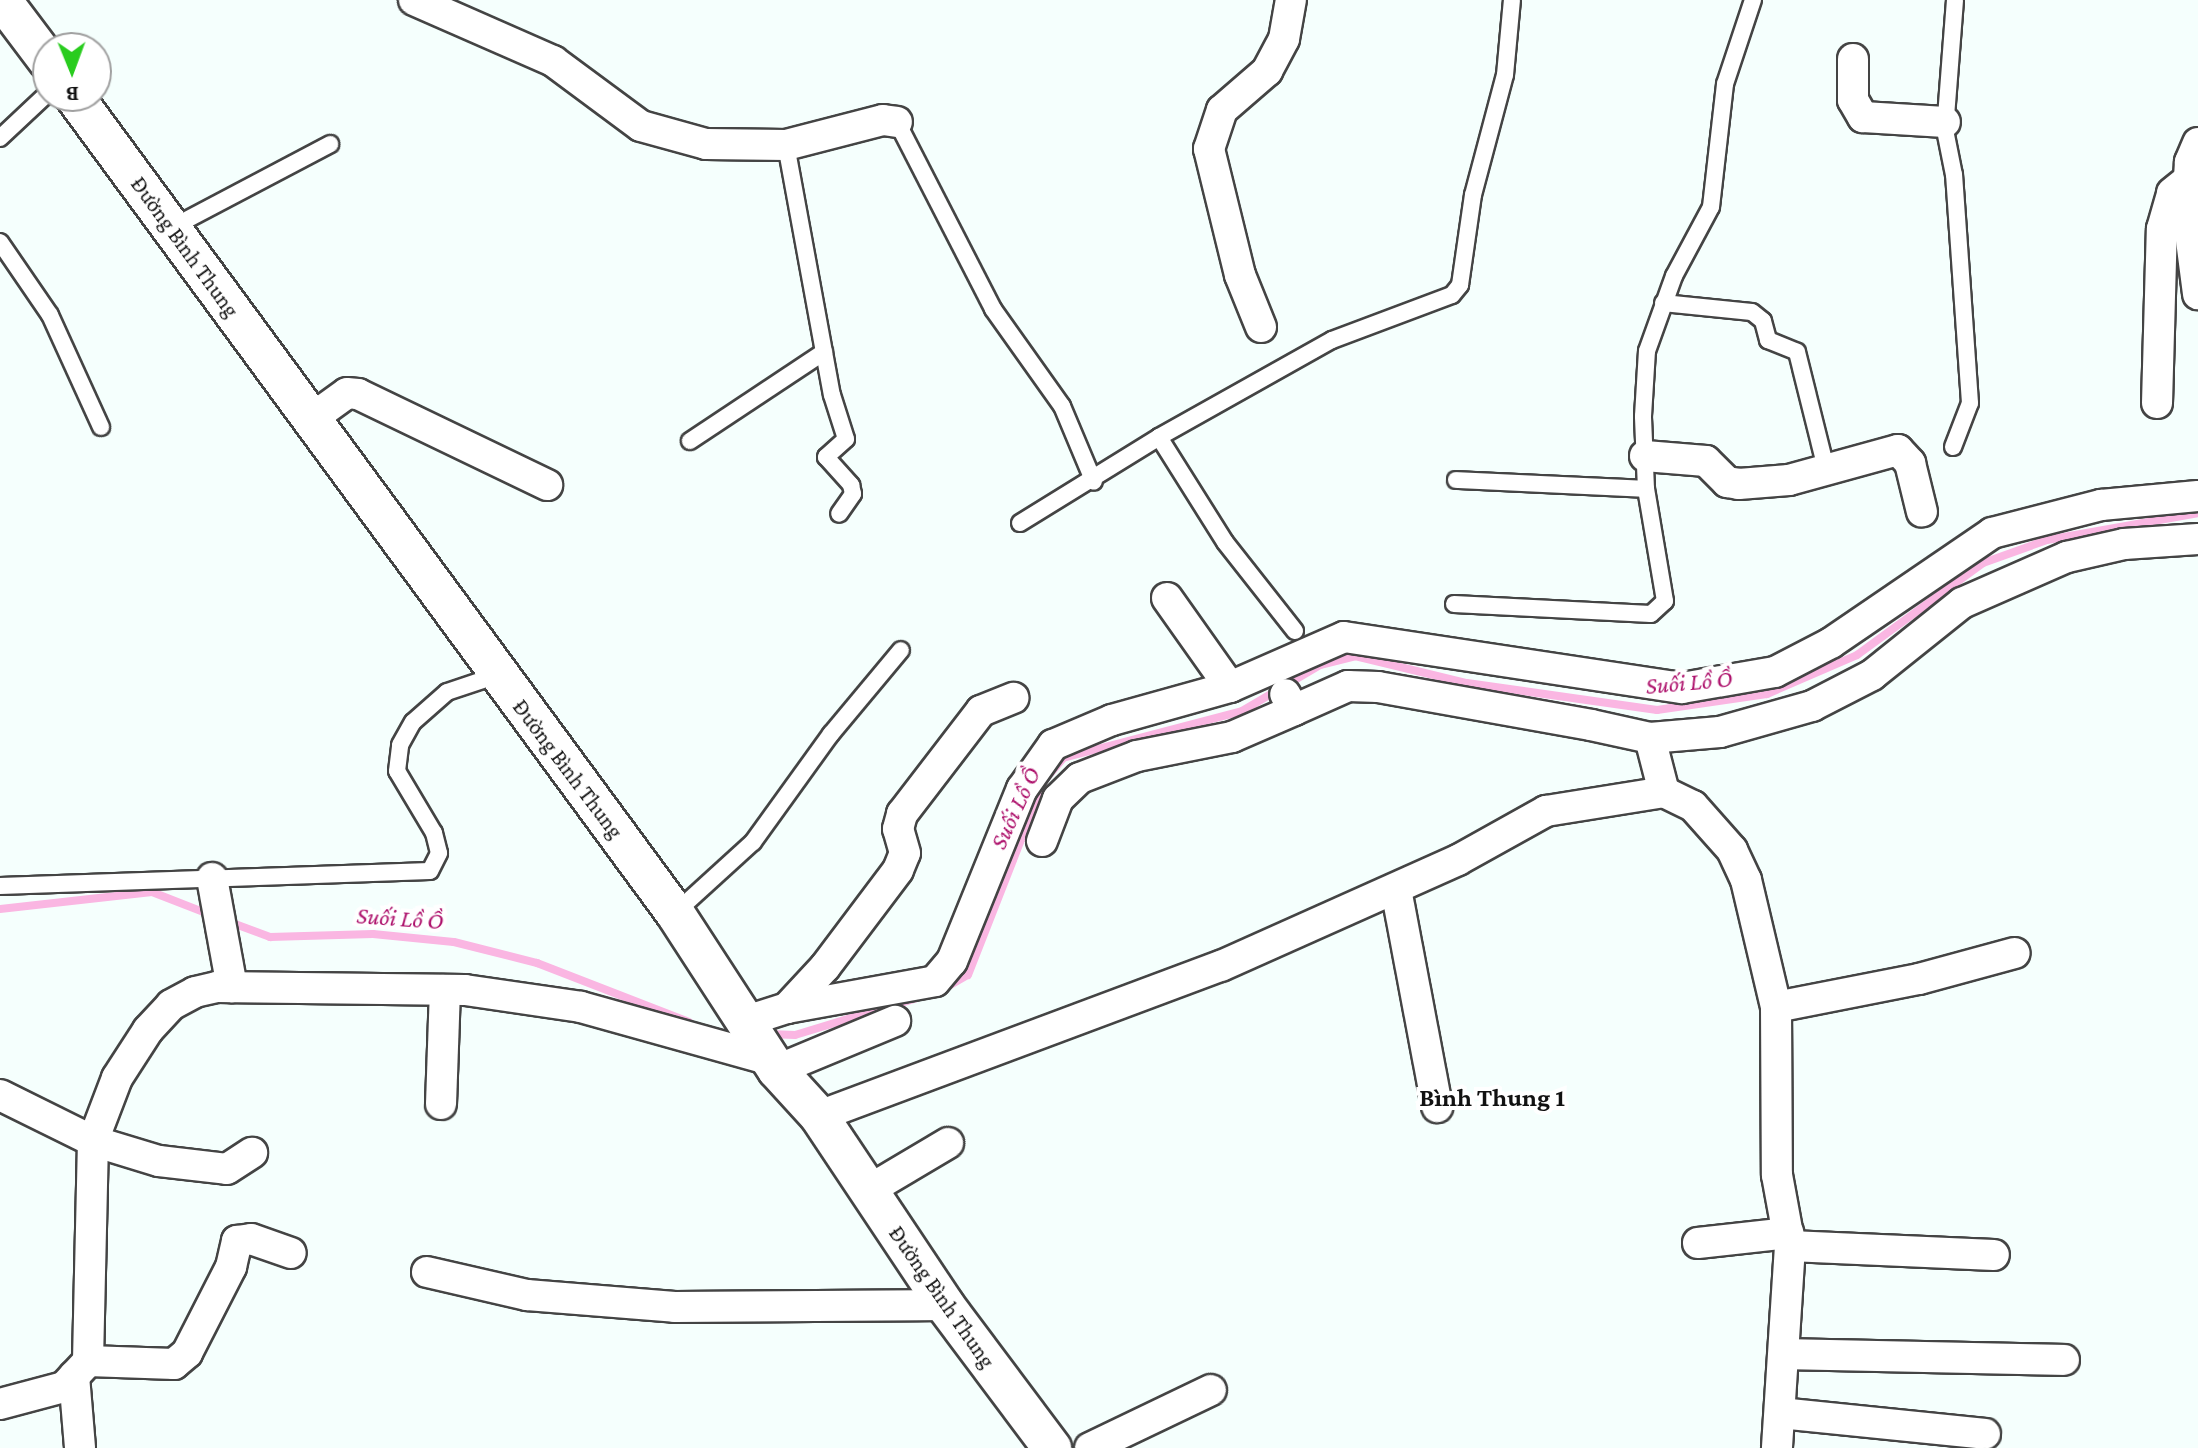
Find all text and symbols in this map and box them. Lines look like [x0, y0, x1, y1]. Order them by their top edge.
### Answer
north arrow [32, 32, 112, 112]
text: B [66, 82, 79, 107]
street label: Đường Bình Thung [125, 172, 245, 322]
water label: Suối Lồ Ồ [1644, 664, 1734, 700]
street label: Đường Bình Thung [507, 694, 629, 844]
water label: Suối Lồ Ồ [984, 762, 1046, 854]
water label: Suối Lồ Ồ [356, 901, 444, 935]
district label: Bình Thung 1 [1419, 1082, 1565, 1114]
street label: Đường Bình Thung [883, 1221, 1001, 1373]

